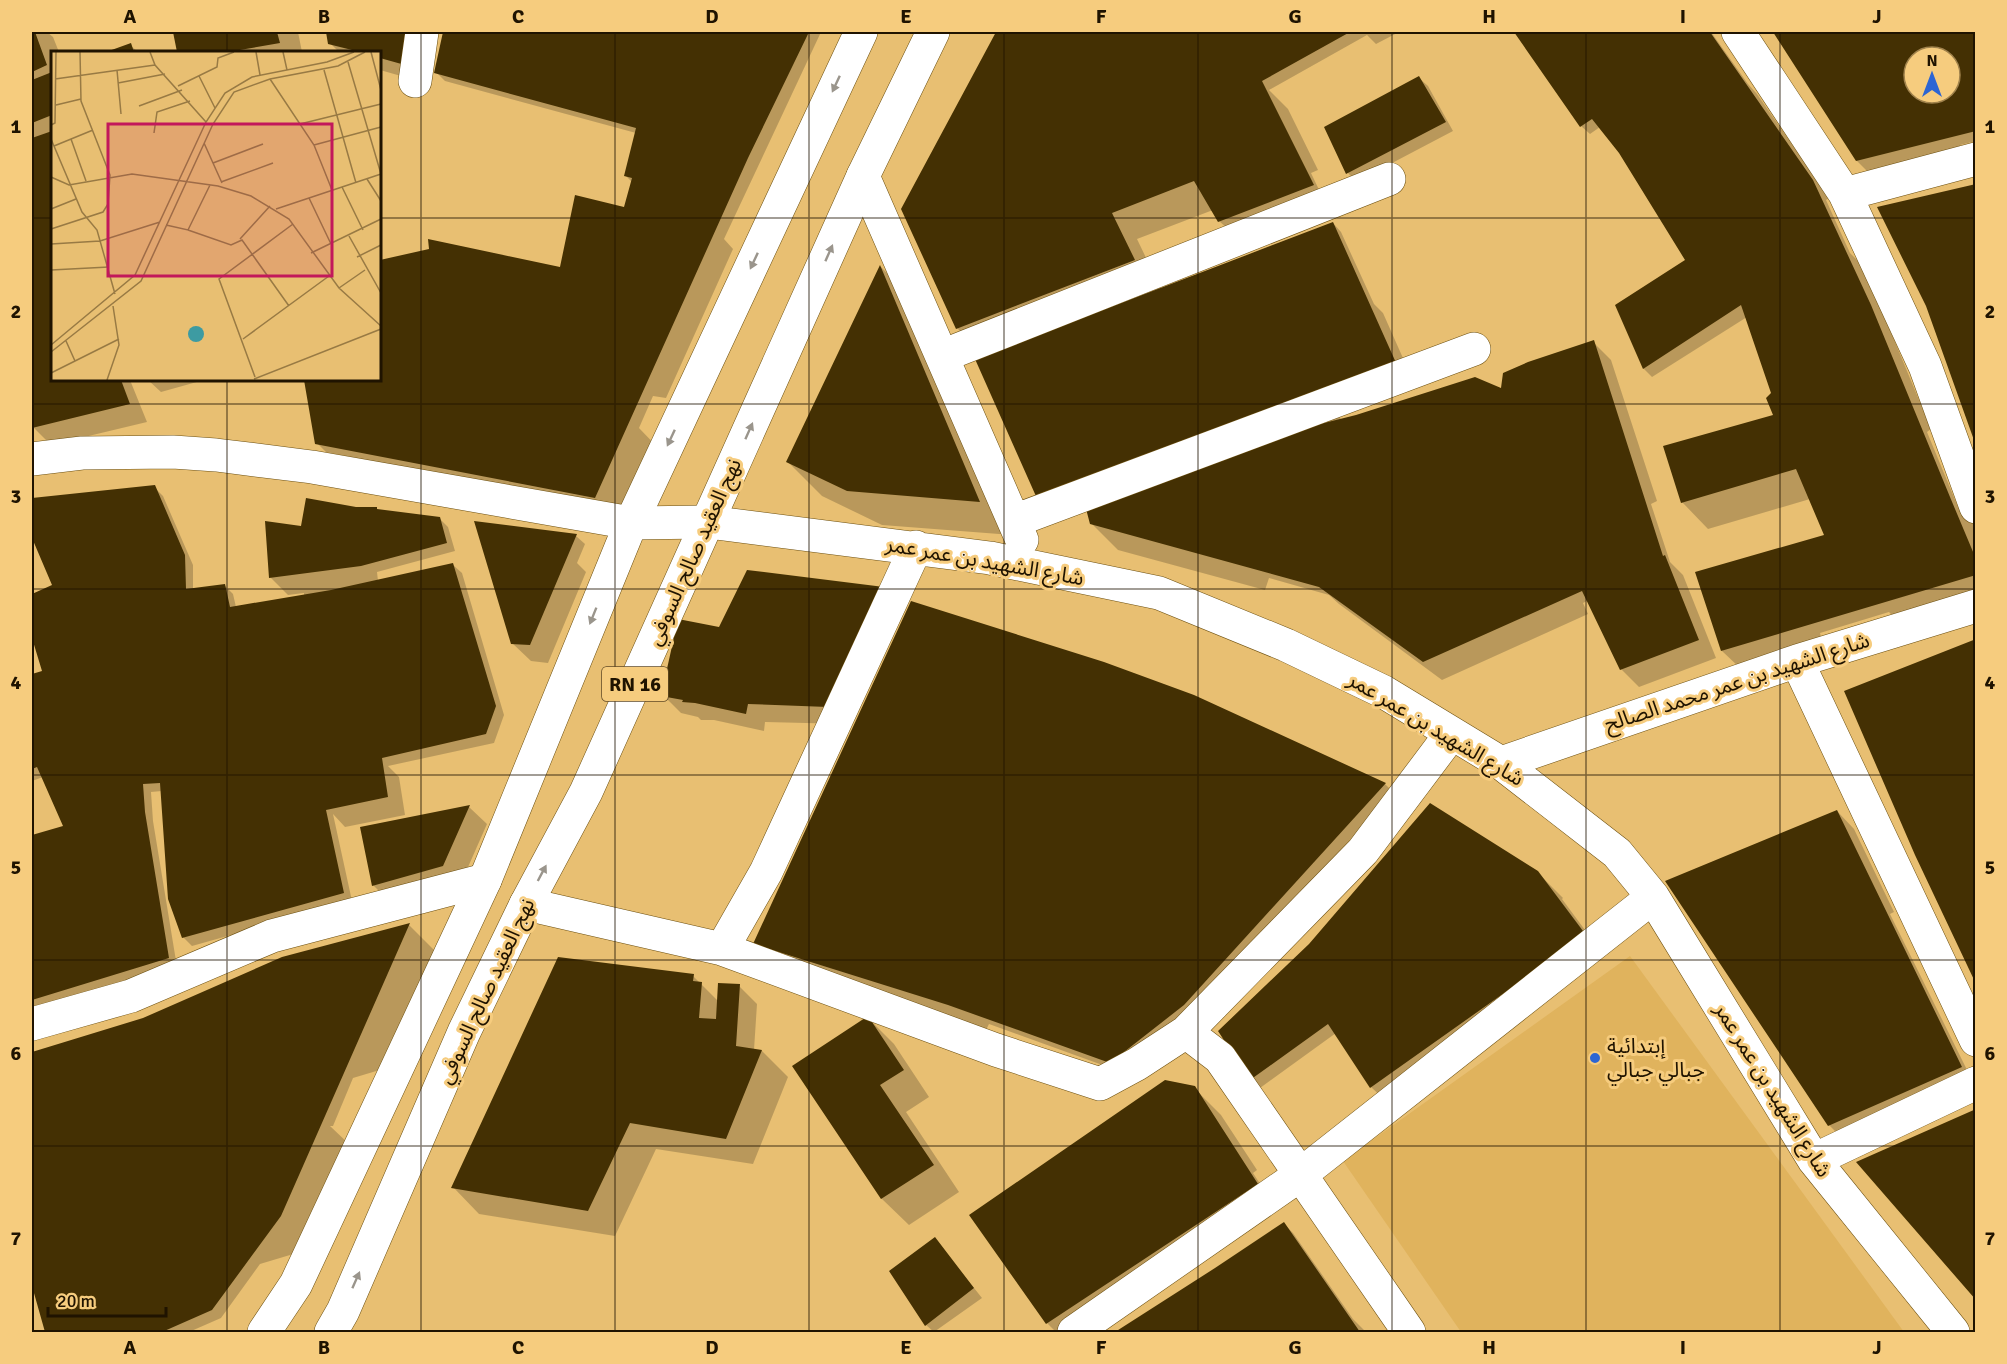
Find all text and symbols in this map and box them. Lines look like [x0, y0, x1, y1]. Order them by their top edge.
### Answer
text: A [124, 4, 137, 29]
text: B [318, 4, 330, 29]
text: C [512, 4, 524, 29]
text: D [705, 4, 719, 29]
text: E [900, 4, 912, 29]
text: F [1096, 4, 1107, 29]
text: G [1288, 4, 1302, 29]
text: H [1482, 4, 1496, 29]
text: I [1680, 4, 1686, 29]
text: J [1872, 4, 1882, 29]
north arrow [1902, 45, 1962, 105]
inset map [51, 51, 381, 381]
text: N [1926, 51, 1938, 71]
one-way arrow [832, 76, 841, 93]
text: 1 [11, 114, 22, 139]
text: 1 [1985, 114, 1996, 139]
one-way arrow [824, 243, 834, 261]
one-way arrow [749, 253, 758, 270]
text: 2 [11, 299, 21, 324]
text: 2 [1985, 299, 1995, 324]
one-way arrow [744, 421, 754, 439]
one-way arrow [667, 429, 676, 446]
street label: نهج العقيد صالح السوفي [641, 455, 750, 651]
text: 3 [11, 484, 21, 509]
text: 3 [1985, 484, 1995, 509]
street label: شارع الشهيد بن عمر عمر [883, 531, 1086, 593]
one-way arrow [588, 608, 598, 626]
street label: شارع الشهيد بن عمر محمد الصالح [1601, 627, 1873, 739]
street label: شارع الشهيد بن عمر عمر [1342, 666, 1529, 793]
road number: RN 16 [602, 667, 668, 701]
text: 4 [11, 670, 22, 695]
text: 4 [1985, 670, 1996, 695]
text: 5 [11, 855, 21, 880]
text: 5 [1985, 855, 1995, 880]
one-way arrow [537, 865, 547, 882]
street label: نهج العقيد صالح السوفي [432, 894, 543, 1089]
street label: شارع الشهيد بن عمر عمر [1707, 997, 1837, 1183]
place label: إبتدائية جبالي جبالي [1607, 1033, 1705, 1086]
text: 6 [11, 1041, 22, 1066]
text: 6 [1985, 1041, 1996, 1066]
marker: إبتدائية جبالي جبالي [1588, 1051, 1602, 1065]
text: 7 [11, 1226, 22, 1251]
text: 7 [1985, 1226, 1996, 1251]
one-way arrow [351, 1270, 361, 1288]
scale bar [48, 1280, 166, 1318]
text: 20 m [57, 1290, 95, 1312]
text: A [124, 1335, 137, 1360]
text: B [318, 1335, 330, 1360]
text: C [512, 1335, 524, 1360]
text: D [705, 1335, 719, 1360]
text: E [900, 1335, 912, 1360]
text: F [1096, 1335, 1107, 1360]
text: G [1288, 1335, 1302, 1360]
text: H [1482, 1335, 1496, 1360]
text: I [1680, 1335, 1686, 1360]
text: J [1872, 1335, 1882, 1360]

